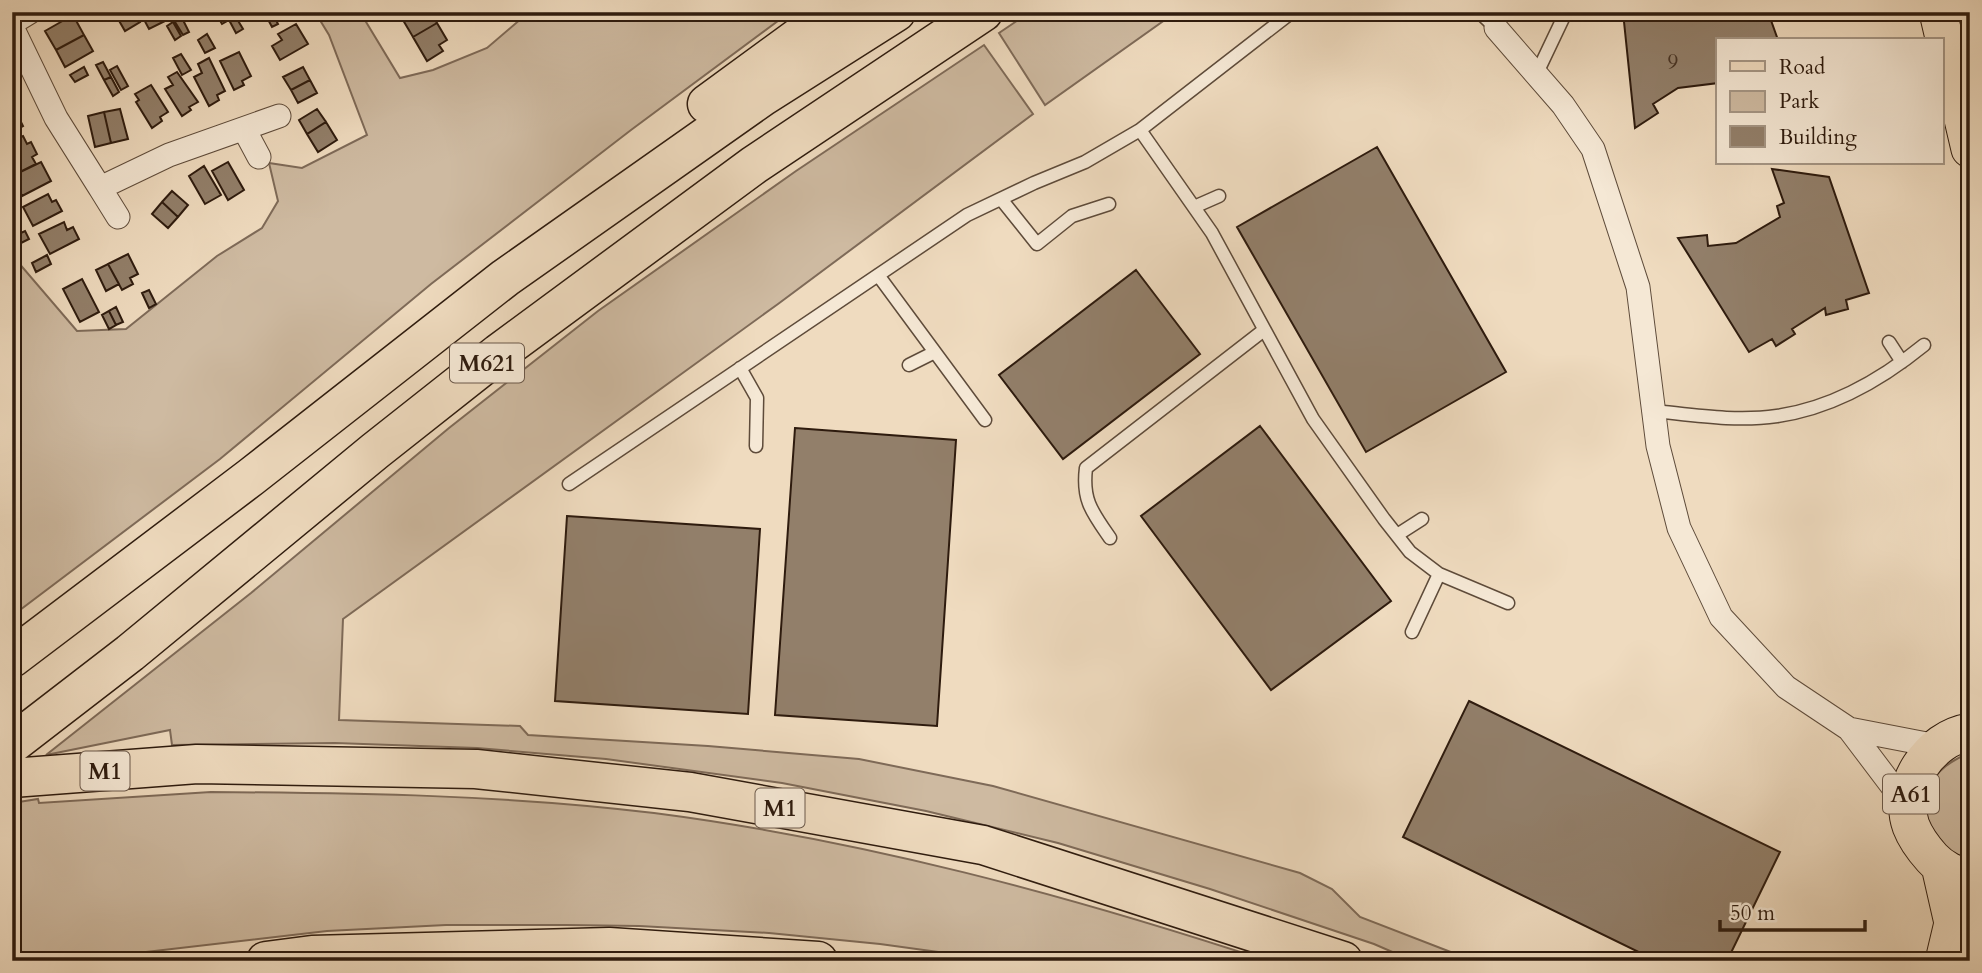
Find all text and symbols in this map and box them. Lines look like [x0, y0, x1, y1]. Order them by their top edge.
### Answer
legend [1716, 38, 1944, 164]
house number: 9 [1668, 48, 1679, 77]
text: Road [1779, 53, 1825, 82]
text: Park [1779, 87, 1820, 116]
text: Building [1779, 123, 1857, 152]
road number: M621 [450, 344, 524, 382]
road number: M1 [80, 751, 130, 790]
road number: A61 [1883, 774, 1939, 814]
road number: M1 [756, 788, 804, 828]
scale bar [1720, 889, 1865, 933]
text: 50 m [1730, 899, 1775, 928]

